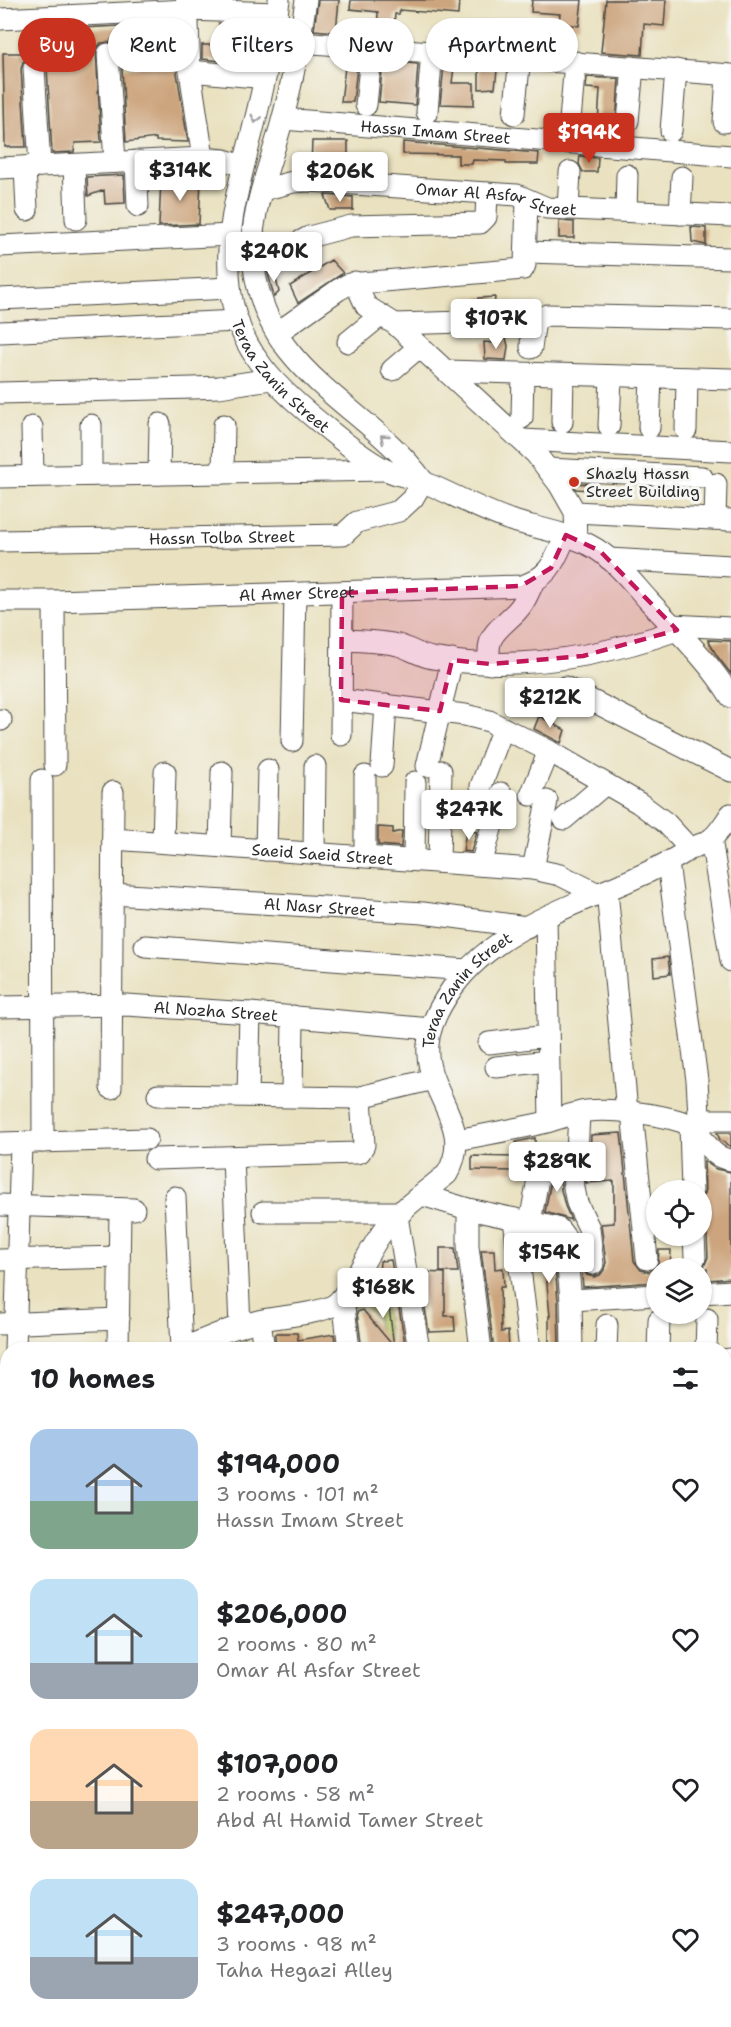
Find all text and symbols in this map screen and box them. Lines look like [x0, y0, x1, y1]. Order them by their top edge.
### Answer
chip: Buy [18, 18, 96, 72]
chip: Rent [108, 18, 198, 72]
chip: Filters [210, 18, 315, 72]
chip: New [327, 18, 414, 72]
chip: Apartment [426, 18, 578, 72]
pin: $194K [547, 113, 631, 164]
one-way arrow [250, 114, 263, 124]
street label: Hassn Imam Street [360, 115, 511, 148]
text: $194K [557, 119, 621, 145]
pin: $314K [138, 151, 222, 202]
pin: $206K [298, 152, 382, 203]
text: $314K [148, 157, 212, 183]
text: $206K [306, 158, 374, 184]
street label: Omar Al Asfar Street [415, 178, 577, 220]
pin: $240K [232, 232, 316, 283]
text: $240K [240, 238, 308, 264]
pin: $107K [454, 299, 538, 350]
text: $107K [465, 305, 527, 331]
street label: Teraa Zanin Street [227, 316, 334, 437]
one-way arrow [380, 434, 391, 445]
place label: Shazly Hassn Street Building [586, 463, 700, 502]
marker: Shazly Hassn Street Building [567, 475, 581, 489]
street label: Hassn Tolba Street [149, 525, 295, 549]
street label: Al Amer Street [239, 581, 355, 606]
pin: $212K [508, 678, 592, 729]
text: $212K [519, 684, 581, 710]
pin: $247K [427, 790, 511, 841]
text: $247K [435, 796, 503, 822]
street label: Saeid Saeid Street [251, 838, 394, 869]
street label: Al Nasr Street [263, 893, 376, 921]
street label: Teraa Zanin Street [417, 927, 516, 1049]
street label: Al Nozha Street [153, 996, 279, 1026]
pin: $289K [515, 1142, 599, 1193]
text: $289K [523, 1148, 591, 1174]
map controls [646, 1180, 712, 1324]
button: locate [646, 1180, 712, 1246]
pin: $154K [507, 1233, 591, 1284]
text: $154K [518, 1239, 580, 1265]
button: layers [646, 1258, 712, 1324]
pin: $168K [341, 1268, 425, 1319]
text: $168K [351, 1274, 415, 1300]
text: 10 homes [30, 1361, 155, 1396]
icon: filters [669, 1362, 702, 1395]
text: $194,000 [216, 1446, 340, 1481]
icon: home [78, 1453, 150, 1525]
icon: heart [669, 1473, 702, 1506]
text: 3 rooms · 101 m² [216, 1481, 379, 1507]
text: Hassn Imam Street [216, 1507, 404, 1533]
text: $206,000 [216, 1596, 348, 1631]
icon: home [78, 1603, 150, 1675]
icon: heart [669, 1623, 702, 1656]
text: 2 rooms · 80 m² [216, 1631, 377, 1657]
text: Omar Al Asfar Street [216, 1657, 421, 1683]
text: $107,000 [216, 1746, 339, 1781]
icon: home [78, 1753, 150, 1825]
icon: heart [669, 1773, 702, 1806]
text: 2 rooms · 58 m² [216, 1781, 375, 1807]
text: Abd Al Hamid Tamer Street [216, 1807, 484, 1833]
text: $247,000 [216, 1896, 345, 1931]
icon: home [78, 1903, 150, 1975]
icon: heart [669, 1923, 702, 1956]
text: 3 rooms · 98 m² [216, 1931, 377, 1957]
text: Taha Hegazi Alley [216, 1957, 393, 1983]

